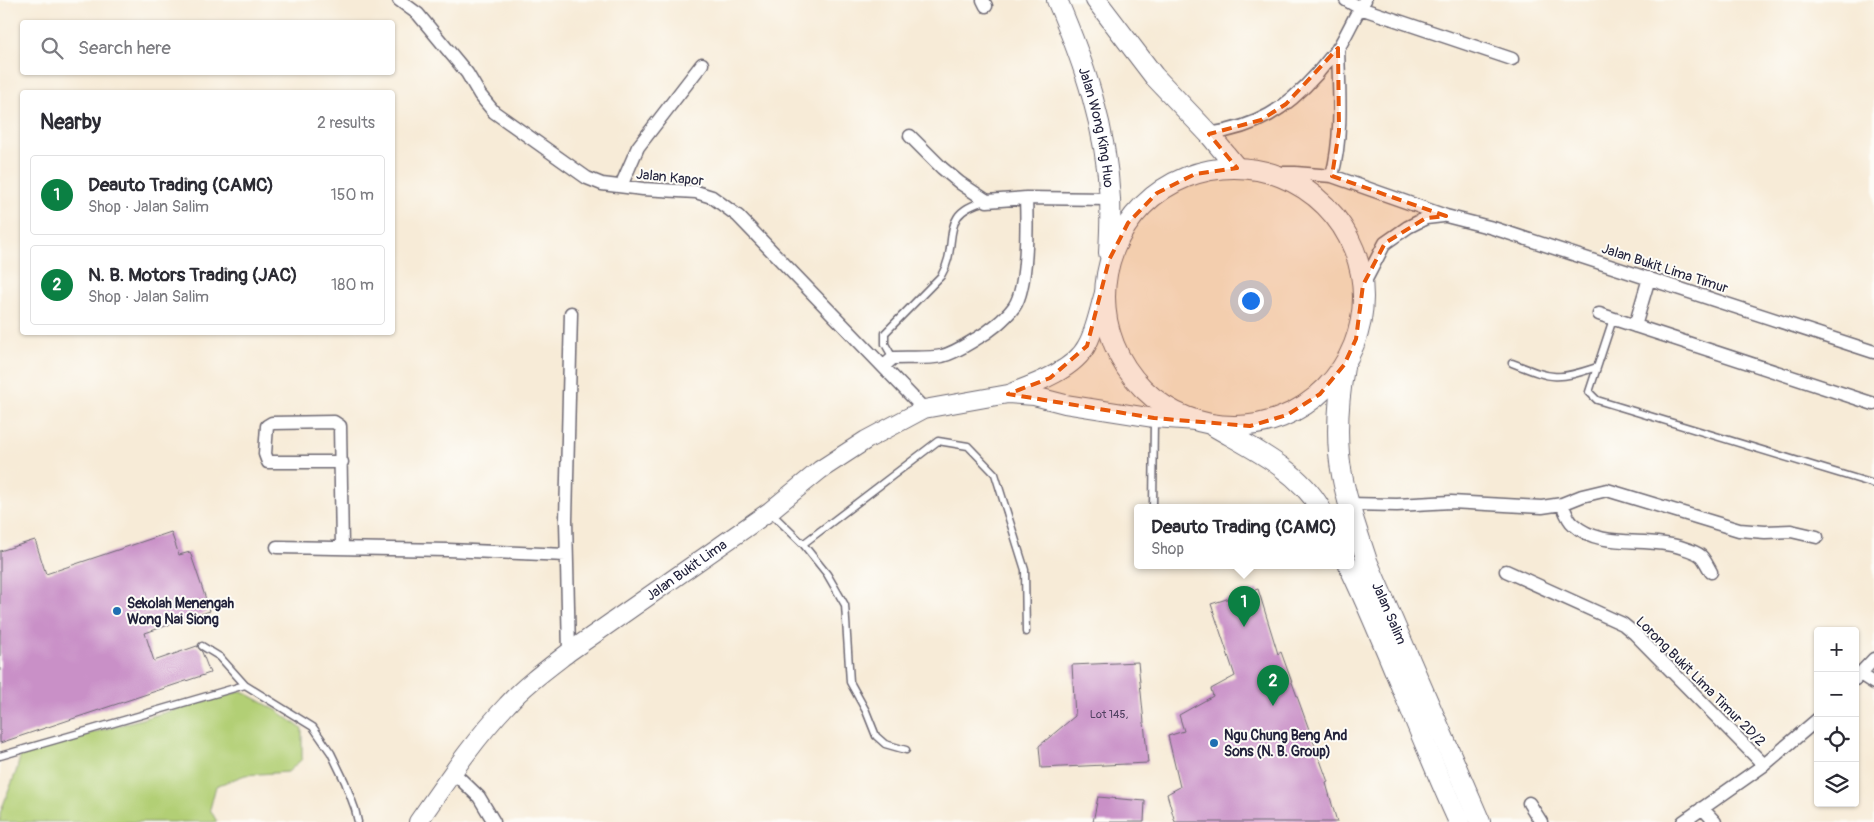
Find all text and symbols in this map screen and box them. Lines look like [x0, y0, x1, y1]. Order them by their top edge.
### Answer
search box [20, 20, 395, 75]
icon: search [38, 34, 66, 62]
text: Search here [78, 36, 171, 60]
street label: Jalan Wong King Huo [1075, 65, 1117, 189]
text: Nearby [40, 109, 101, 136]
text: 2 results [317, 113, 375, 133]
street label: Jalan Kapor [635, 166, 704, 189]
text: Deauto Trading (CAMC) [88, 173, 274, 197]
text: 1 [54, 185, 60, 205]
text: 150 m [330, 185, 374, 205]
text: Shop · Jalan Salim [88, 197, 209, 217]
street label: Jalan Bukit Lima Timur [1599, 240, 1730, 297]
text: N. B. Motors Trading (JAC) [88, 263, 298, 287]
text: 2 [53, 275, 61, 295]
text: 180 m [331, 275, 374, 295]
text: Shop · Jalan Salim [88, 287, 209, 307]
your location [1238, 288, 1264, 314]
popup [1134, 504, 1354, 569]
text: Deauto Trading (CAMC) [1151, 515, 1337, 539]
street label: Jalan Bukit Lima [643, 536, 730, 604]
text: Shop [1151, 539, 1184, 559]
street label: Jalan Salim [1368, 580, 1410, 647]
pin: 1 [1228, 586, 1260, 627]
place label: Sekolah Menengah Wong Nai Siong [127, 595, 235, 628]
marker: Sekolah Menengah Wong Nai Siong [111, 605, 123, 617]
street label: Lorong Bukit Lima Timur 2D/2 [1632, 613, 1769, 750]
map controls [1814, 627, 1859, 807]
button: + [1814, 627, 1859, 672]
pin: 2 [1257, 665, 1289, 706]
button: − [1814, 672, 1859, 717]
house number: Lot 145, [1090, 708, 1128, 721]
button: locate [1814, 717, 1859, 762]
place label: Ngu Chung Beng And Sons (N. B. Group) [1224, 727, 1347, 760]
marker: Ngu Chung Beng And Sons (N. B. Group) [1208, 737, 1220, 749]
button: layers [1814, 762, 1859, 807]

